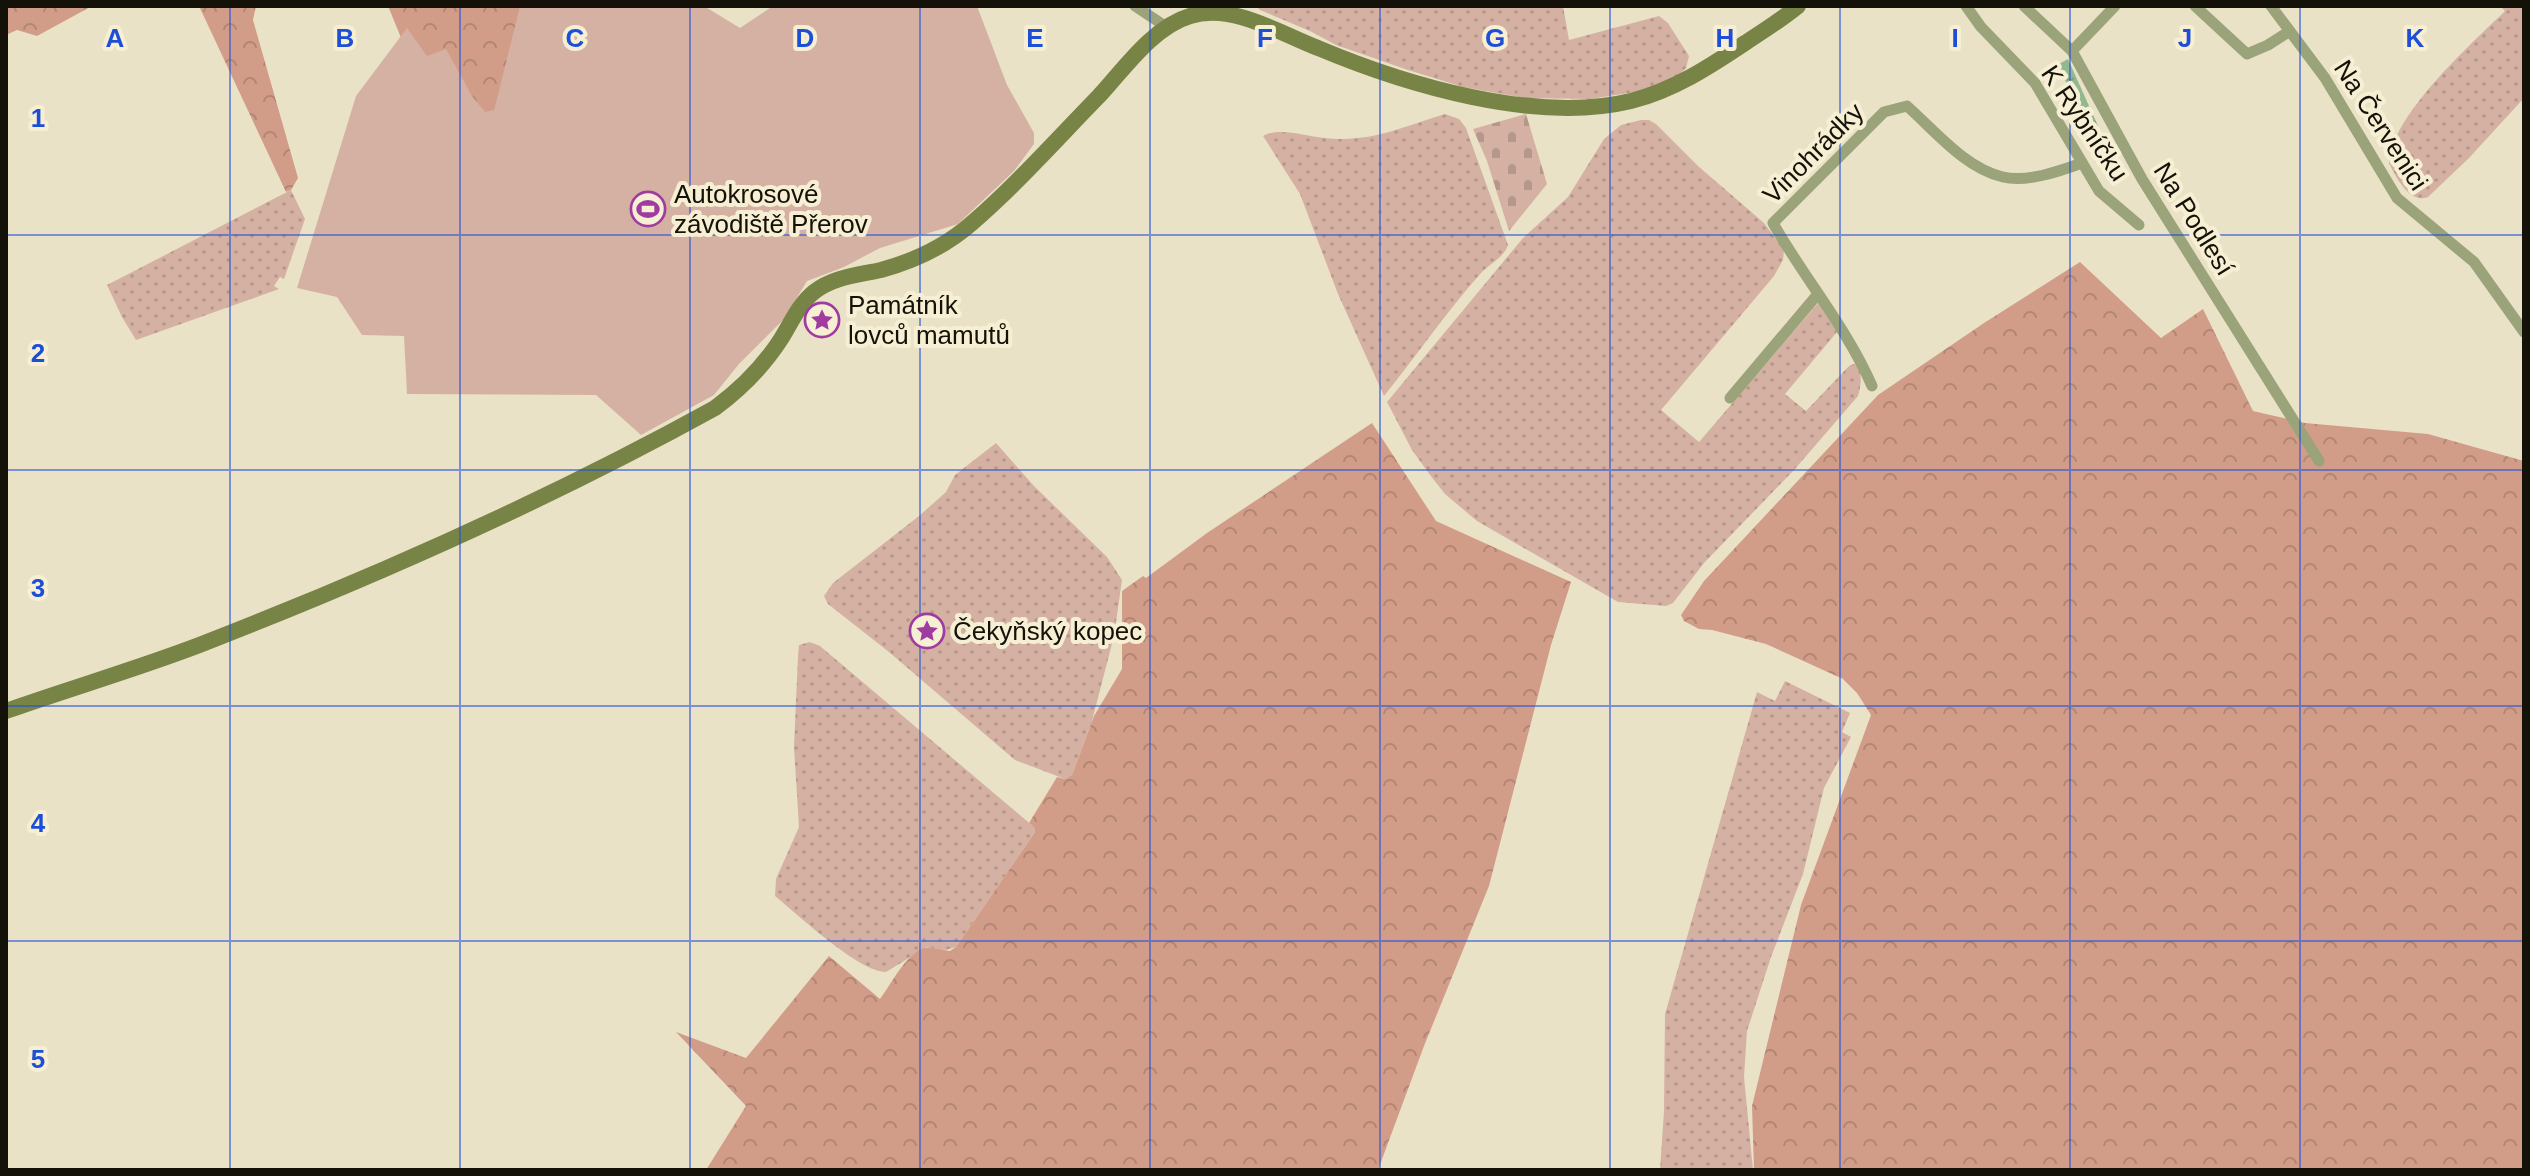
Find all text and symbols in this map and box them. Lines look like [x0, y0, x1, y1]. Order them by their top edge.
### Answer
text: A [106, 23, 125, 53]
text: B [336, 23, 354, 53]
text: C [566, 23, 585, 53]
text: D [796, 23, 814, 53]
text: E [1026, 23, 1044, 53]
text: F [1257, 23, 1273, 53]
text: G [1485, 23, 1505, 53]
text: H [1716, 23, 1734, 53]
text: I [1951, 23, 1959, 53]
text: J [2178, 23, 2192, 53]
text: K [2406, 23, 2425, 53]
street label: Na Červenici [2328, 54, 2434, 196]
street label: K Rybníčku [2035, 60, 2135, 186]
street label: Vinohrádky [1757, 97, 1869, 209]
text: 1 [31, 103, 45, 133]
street label: Na Podlesí [2148, 157, 2241, 282]
place label: Autokrosové závodiště Přerov [674, 179, 868, 239]
sports icon: Autokrosové závodiště Přerov [629, 190, 667, 228]
place label: Památník lovců mamutů [848, 290, 1010, 350]
place icon: Památník lovců mamutů [803, 301, 841, 339]
text: 2 [31, 338, 45, 368]
text: 3 [31, 573, 45, 603]
place icon: Čekyňský kopec [908, 612, 946, 650]
place label: Čekyňský kopec [953, 616, 1142, 646]
text: 4 [31, 808, 46, 838]
text: 5 [31, 1044, 45, 1074]

